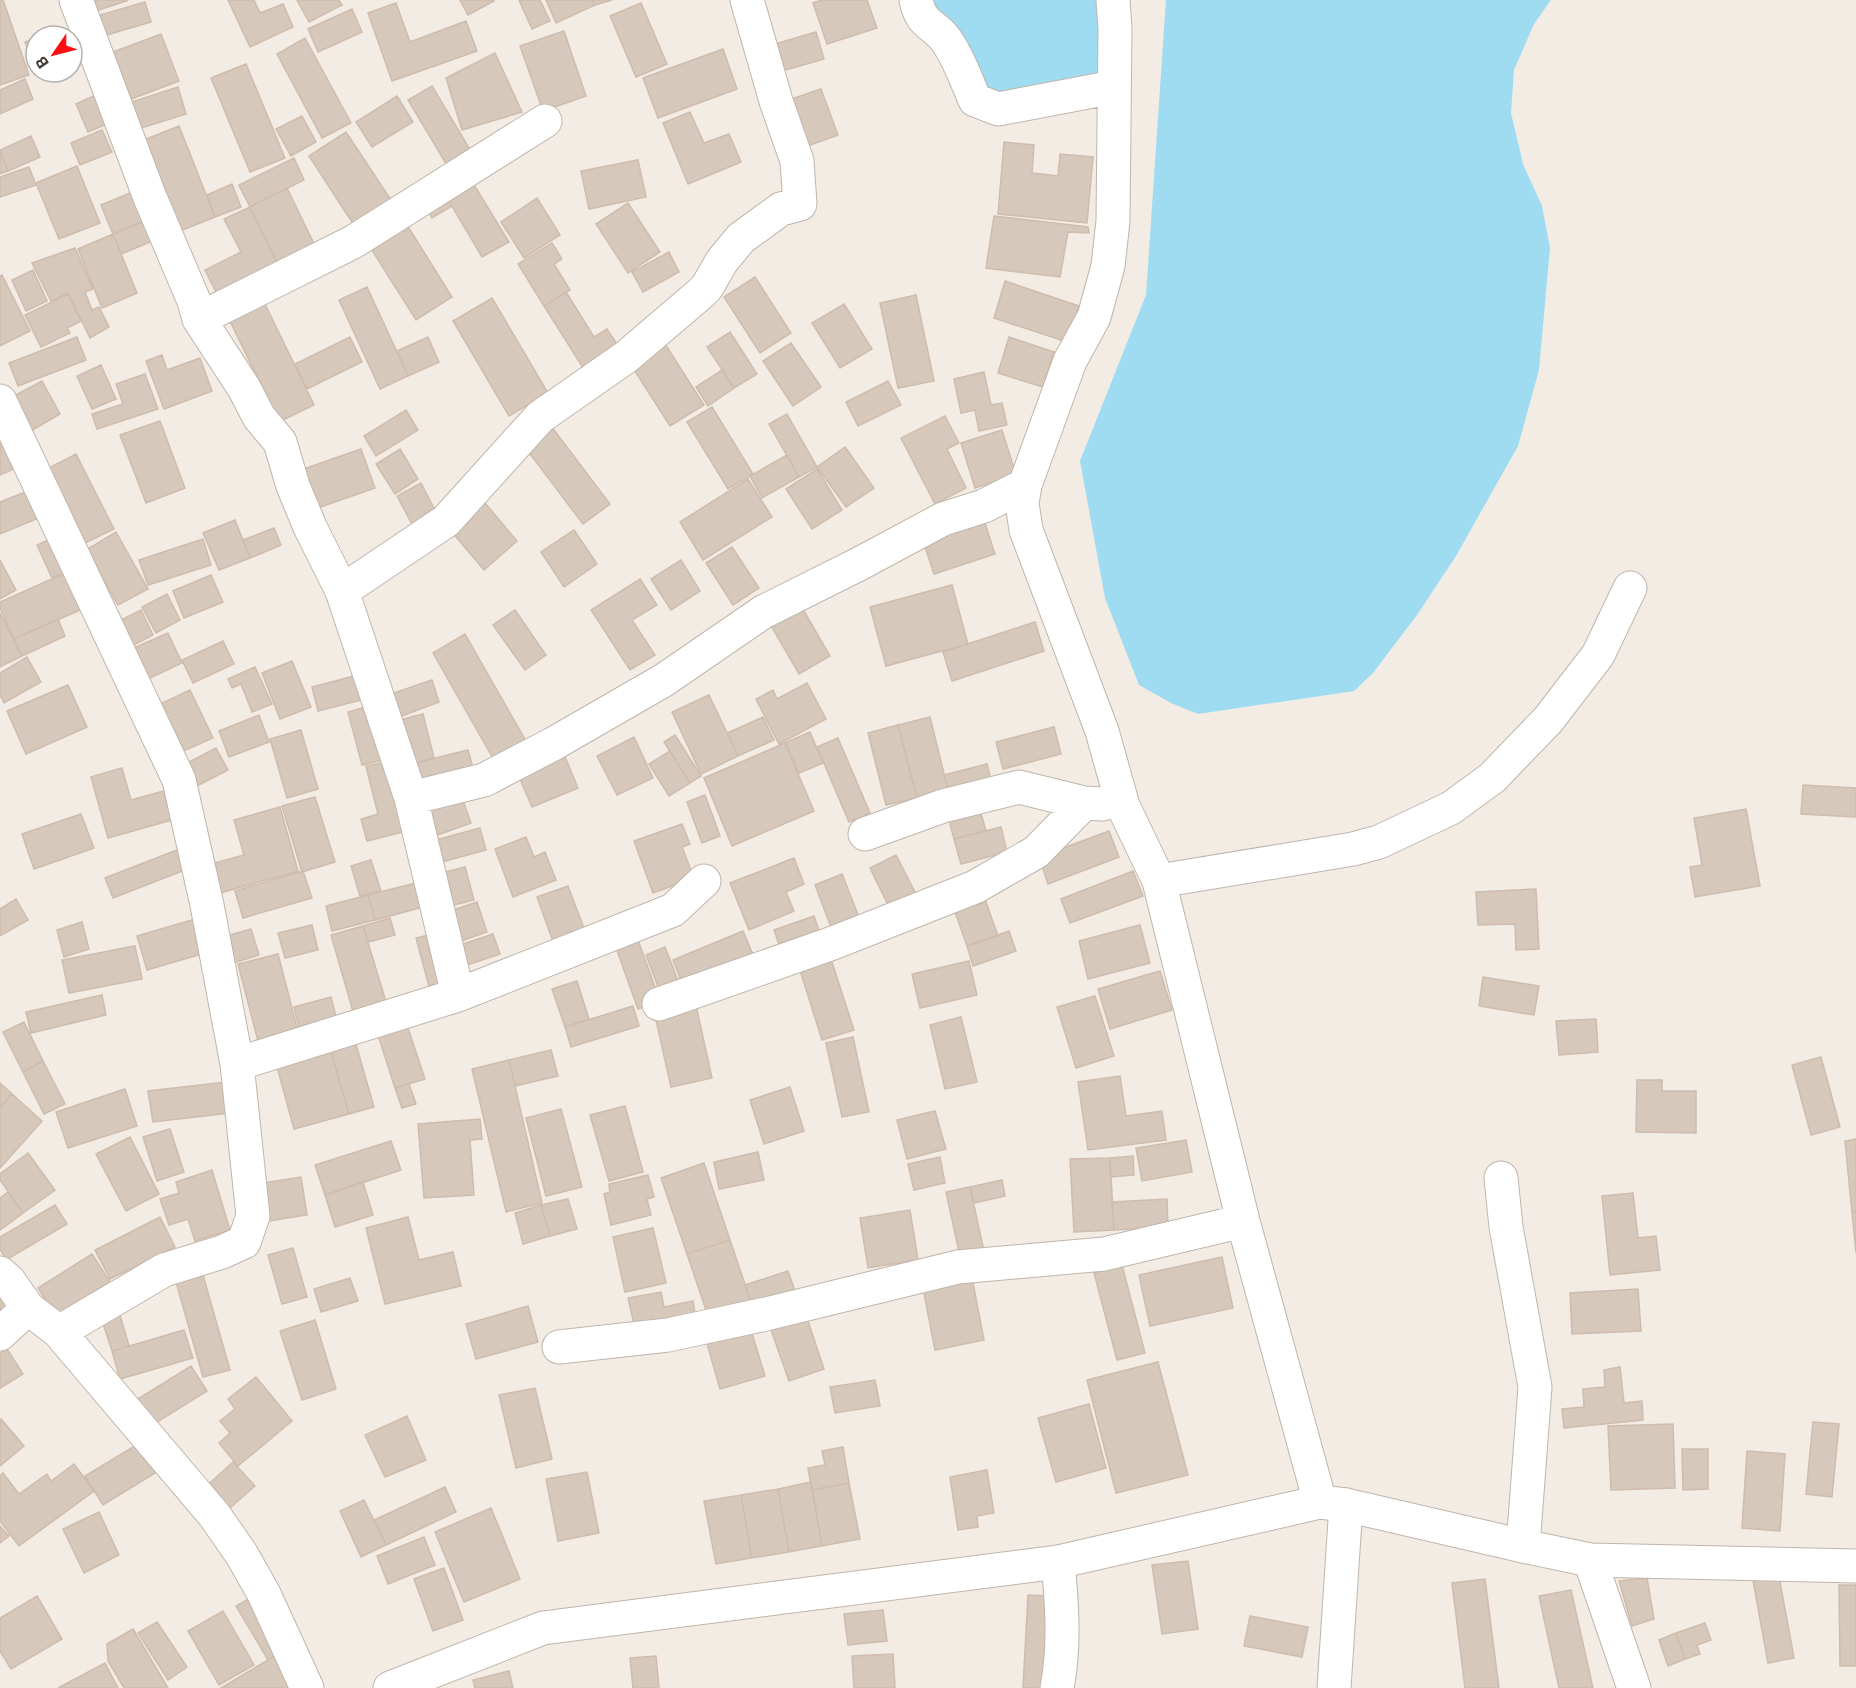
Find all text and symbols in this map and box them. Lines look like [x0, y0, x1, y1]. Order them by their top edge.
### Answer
north arrow [24, 24, 84, 84]
text: B [31, 53, 53, 72]

